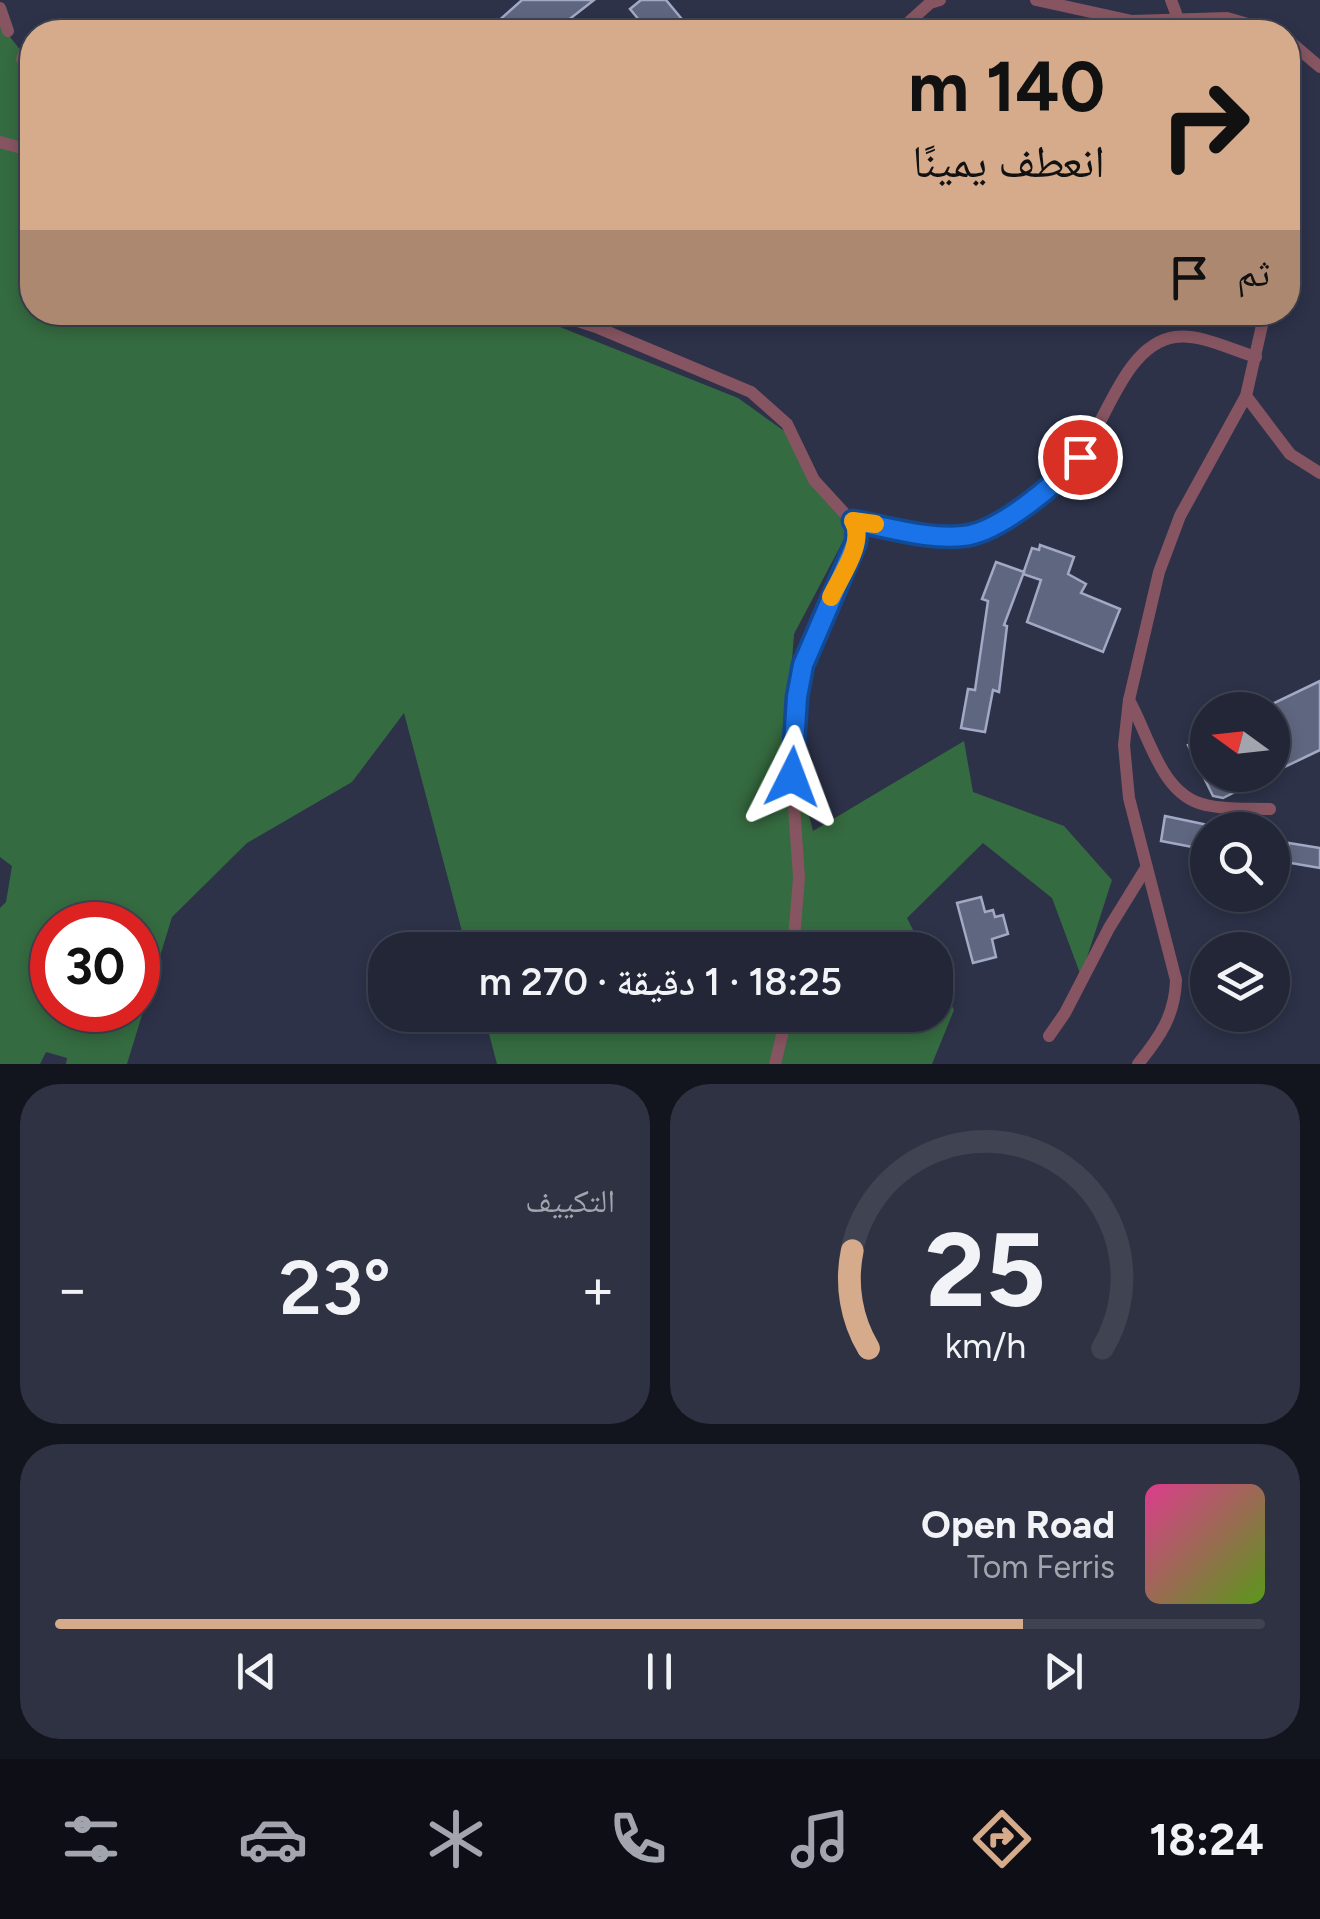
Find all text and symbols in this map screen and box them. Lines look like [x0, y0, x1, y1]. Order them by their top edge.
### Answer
text: 140 m [908, 44, 1105, 129]
icon: right [1140, 60, 1270, 190]
text: انعطف يمينًا [912, 134, 1105, 188]
icon: arrive [1162, 250, 1217, 305]
text: ثم [1237, 250, 1270, 296]
pin [1038, 415, 1123, 500]
icon: arrive [1053, 430, 1108, 485]
north arrow [1190, 692, 1290, 792]
map controls [1190, 692, 1290, 1032]
position arrow [740, 725, 844, 829]
button: search [1190, 812, 1290, 912]
speed limit sign: 30 [30, 902, 160, 1032]
button: layers [1190, 932, 1290, 1032]
text: 18:25 · 1 دقيقة · 270 m [479, 959, 842, 1005]
text: التكييف [525, 1182, 615, 1220]
text: 25 [925, 1207, 1045, 1332]
text: 23° [279, 1243, 391, 1333]
text: − [55, 1256, 89, 1322]
text: + [581, 1256, 615, 1322]
text: km/h [944, 1324, 1026, 1367]
text: Open Road [921, 1502, 1115, 1548]
text: Tom Ferris [967, 1548, 1115, 1586]
icon: previous [229, 1644, 284, 1699]
icon: pause [632, 1644, 687, 1699]
icon: next [1036, 1644, 1091, 1699]
icon: filters [56, 1804, 126, 1874]
icon: car [238, 1804, 308, 1874]
icon: climate [421, 1804, 491, 1874]
icon: phone [603, 1804, 673, 1874]
icon: music [785, 1804, 855, 1874]
icon: directions [967, 1804, 1037, 1874]
text: 18:24 [1149, 1812, 1264, 1866]

